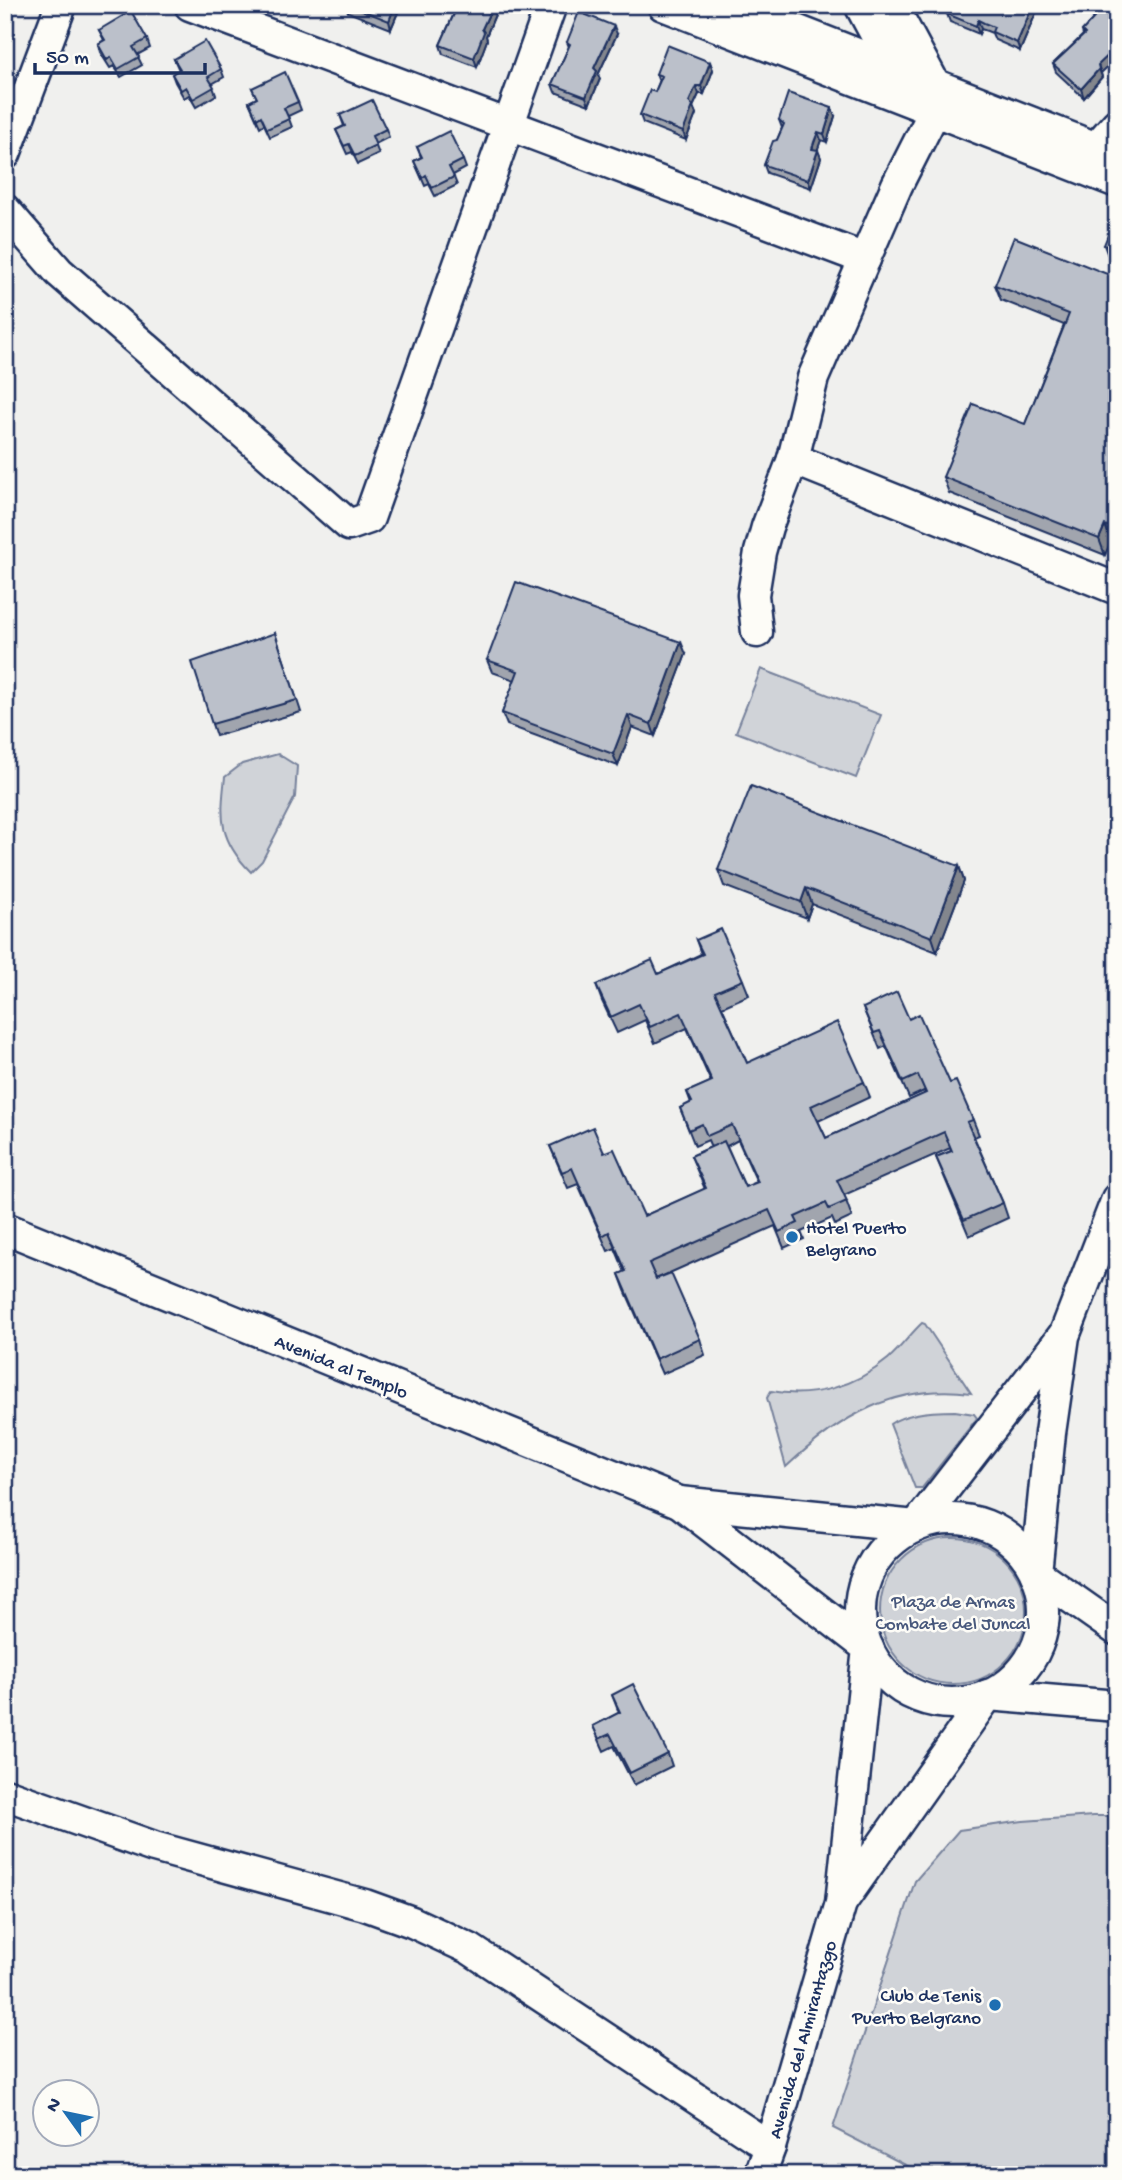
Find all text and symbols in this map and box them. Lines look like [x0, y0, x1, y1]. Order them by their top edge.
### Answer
scale bar [35, 32, 205, 76]
text: 50 m [46, 47, 89, 72]
place label: Hotel Puerto Belgrano [805, 1218, 907, 1263]
marker: Hotel Puerto Belgrano [784, 1229, 800, 1245]
street label: Avenida al Templo [271, 1331, 411, 1406]
park label: Plaza de Armas Combate del Juncal [875, 1592, 1031, 1637]
street label: Avenida del Almirantazgo [765, 1938, 844, 2142]
place label: Club de Tenis Puerto Belgrano [851, 1986, 982, 2031]
marker: Club de Tenis Puerto Belgrano [987, 1997, 1003, 2013]
north arrow [32, 2078, 102, 2148]
text: N [42, 2094, 68, 2117]

